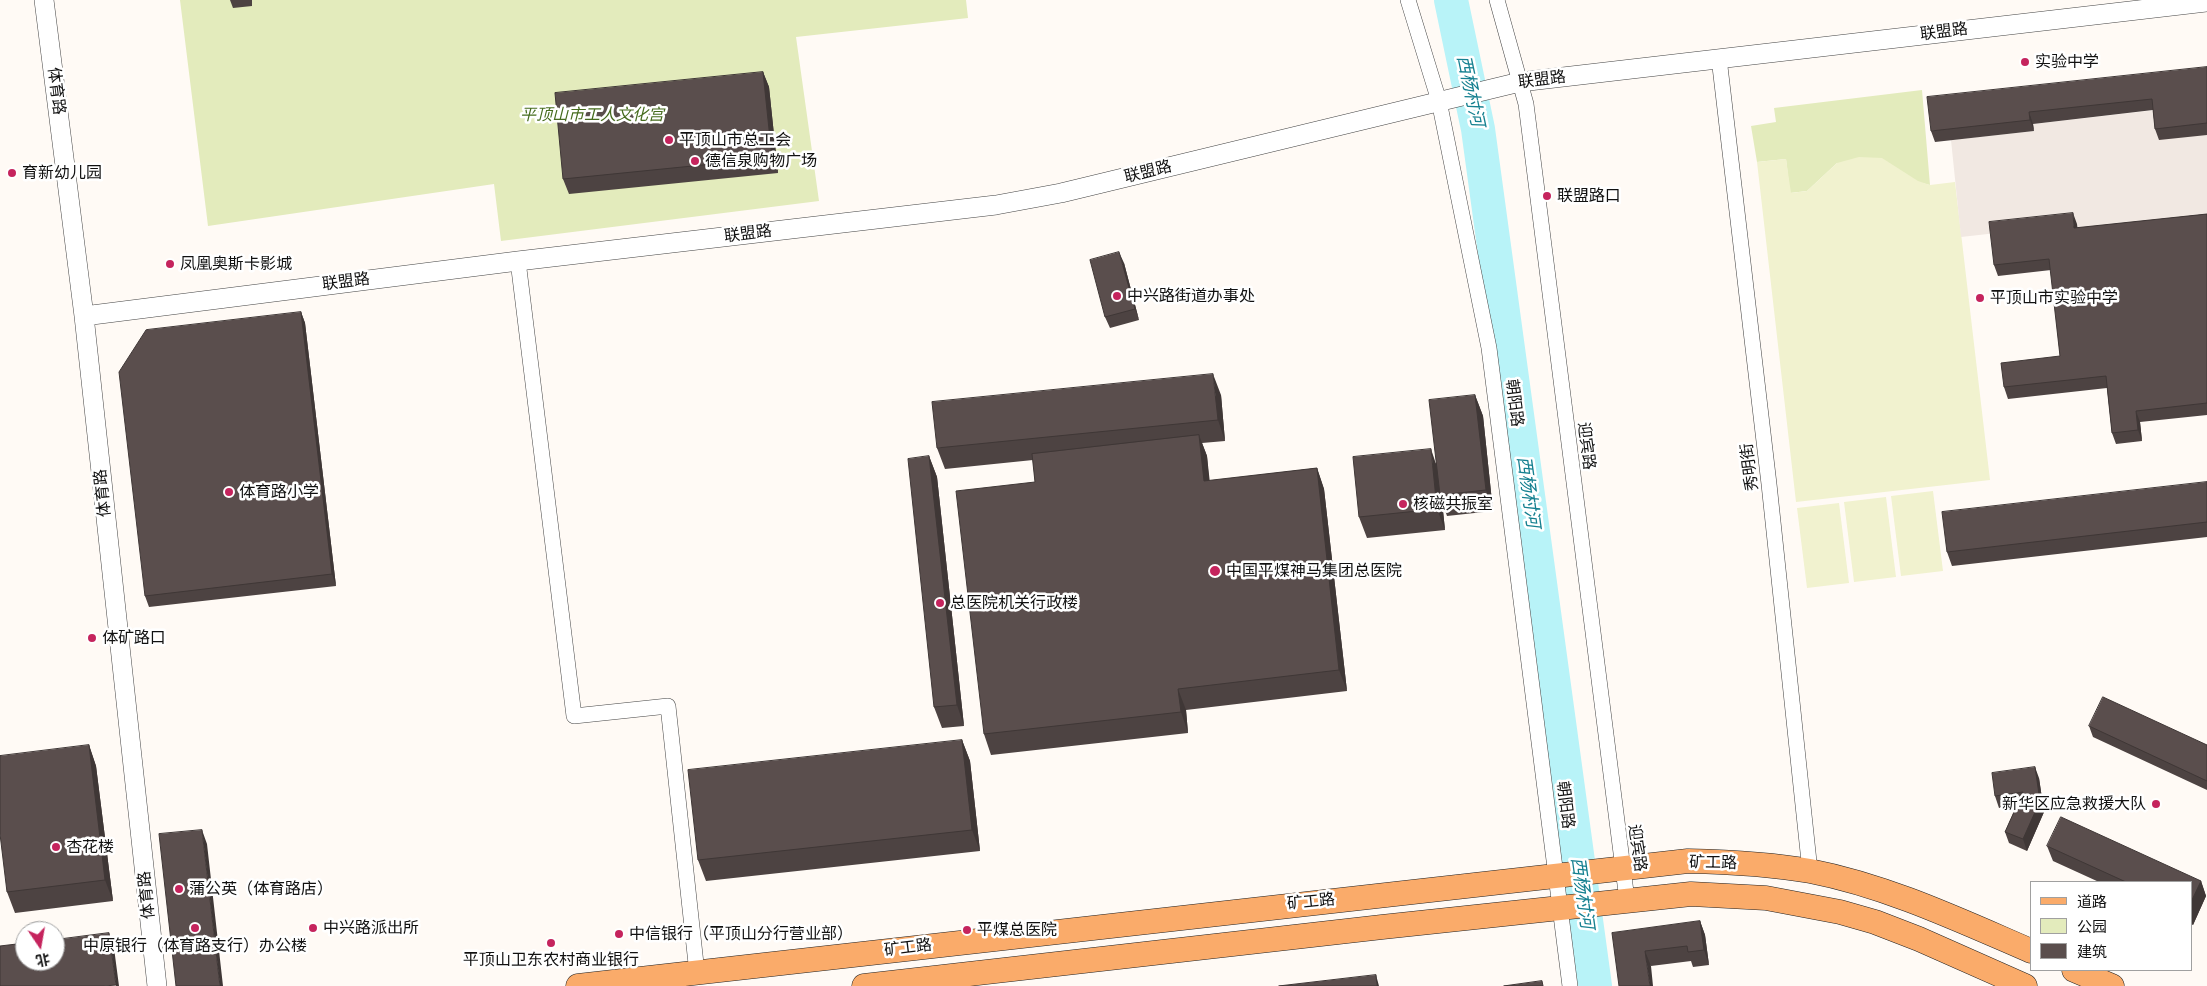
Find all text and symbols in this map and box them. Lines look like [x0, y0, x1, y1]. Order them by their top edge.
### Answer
street label: 联盟路 [1919, 20, 1969, 44]
place label: 实验中学 [2035, 52, 2099, 72]
water label: 西杨村河 [1452, 54, 1488, 128]
marker: 实验中学 [2019, 56, 2031, 68]
street label: 体育路 [44, 66, 68, 116]
street label: 联盟路 [1517, 68, 1567, 92]
park label: 平顶山市工人文化宫 [520, 105, 664, 125]
place label: 平顶山市总工会 [679, 130, 791, 150]
marker: 平顶山市总工会 [663, 134, 675, 146]
place label: 德信泉购物广场 [705, 151, 817, 171]
marker: 德信泉购物广场 [689, 155, 701, 167]
street label: 联盟路 [1122, 157, 1174, 187]
place label: 育新幼儿园 [22, 163, 102, 183]
marker: 育新幼儿园 [6, 167, 18, 179]
place label: 联盟路口 [1557, 186, 1621, 206]
marker: 联盟路口 [1541, 190, 1553, 202]
street label: 联盟路 [723, 222, 773, 246]
place label: 凤凰奥斯卡影城 [180, 254, 292, 274]
marker: 凤凰奥斯卡影城 [164, 258, 176, 270]
street label: 联盟路 [321, 270, 371, 294]
place label: 中兴路街道办事处 [1127, 286, 1255, 306]
place label: 平顶山市实验中学 [1990, 288, 2118, 308]
marker: 中兴路街道办事处 [1111, 290, 1123, 302]
marker: 平顶山市实验中学 [1974, 292, 1986, 304]
street label: 朝阳路 [1502, 378, 1526, 428]
street label: 迎宾路 [1574, 421, 1598, 471]
street label: 秀明街 [1738, 442, 1762, 492]
water label: 西杨村河 [1512, 455, 1544, 529]
street label: 体育路 [91, 468, 115, 518]
place label: 体育路小学 [239, 482, 319, 502]
marker: 体育路小学 [223, 486, 235, 498]
place label: 核磁共振室 [1413, 494, 1493, 514]
marker: 核磁共振室 [1397, 498, 1409, 510]
place label: 中国平煤神马集团总医院 [1226, 561, 1402, 581]
marker: 中国平煤神马集团总医院 [1208, 564, 1222, 578]
place label: 总医院机关行政楼 [950, 593, 1078, 613]
marker: 总医院机关行政楼 [934, 597, 946, 609]
place label: 体矿路口 [102, 628, 166, 648]
marker: 体矿路口 [86, 632, 98, 644]
street label: 朝阳路 [1553, 780, 1577, 830]
place label: 新华区应急救援大队 [2002, 794, 2146, 814]
marker: 新华区应急救援大队 [2150, 798, 2162, 810]
street label: 迎宾路 [1624, 823, 1650, 873]
place label: 杏花楼 [66, 837, 114, 857]
marker: 杏花楼 [50, 841, 62, 853]
street label: 矿工路 [1689, 853, 1737, 873]
water label: 西杨村河 [1566, 856, 1598, 930]
street label: 体育路 [135, 870, 159, 920]
place label: 蒲公英（体育路店） [189, 879, 333, 899]
legend [2030, 881, 2192, 971]
marker: 蒲公英（体育路店） [173, 883, 185, 895]
street label: 矿工路 [1286, 890, 1336, 914]
text: 道路 [2077, 892, 2107, 911]
text: 公园 [2077, 917, 2107, 936]
place label: 中兴路派出所 [323, 918, 419, 938]
place label: 平煤总医院 [977, 920, 1057, 940]
north arrow [15, 921, 65, 971]
marker: 中原银行（体育路支行）办公楼 [189, 922, 201, 934]
marker: 中兴路派出所 [307, 922, 319, 934]
place label: 中信银行（平顶山分行营业部） [629, 924, 853, 944]
marker: 平煤总医院 [961, 924, 973, 936]
marker: 中信银行（平顶山分行营业部） [613, 928, 625, 940]
place label: 中原银行（体育路支行）办公楼 [83, 936, 307, 956]
street label: 矿工路 [883, 936, 933, 960]
marker: 平顶山卫东农村商业银行 [545, 937, 557, 949]
text: 建筑 [2077, 942, 2107, 961]
text: 北 [34, 949, 52, 970]
place label: 平顶山卫东农村商业银行 [463, 950, 639, 970]

